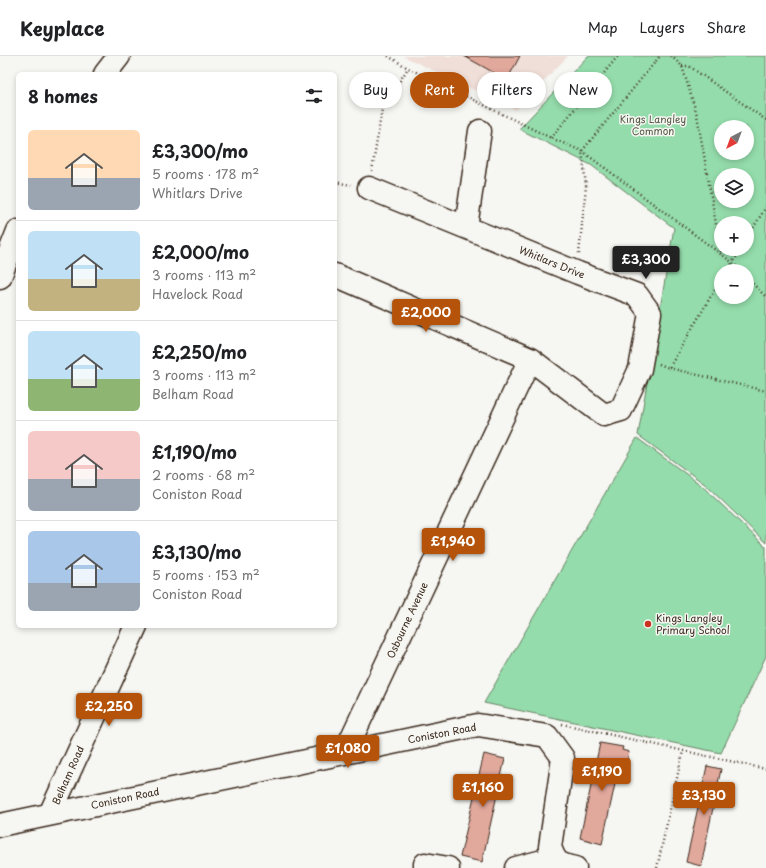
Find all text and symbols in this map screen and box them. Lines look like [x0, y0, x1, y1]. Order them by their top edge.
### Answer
text: Keyplace [20, 14, 105, 42]
text: Map [588, 17, 618, 38]
text: Layers [640, 17, 685, 38]
text: Share [707, 17, 746, 38]
chip: Buy [349, 72, 402, 108]
chip: Rent [410, 72, 469, 108]
chip: Filters [477, 72, 546, 108]
chip: New [554, 72, 612, 108]
text: 8 homes [28, 83, 98, 109]
icon: filters [303, 85, 325, 107]
park label: Kings Langley Common [620, 111, 687, 138]
north arrow [714, 120, 754, 160]
map controls [714, 120, 754, 304]
text: £3,300/mo [152, 138, 248, 164]
icon: home [60, 146, 108, 194]
text: 5 rooms · 178 m² [152, 164, 259, 183]
button: layers [714, 168, 754, 208]
text: Whitlars Drive [152, 183, 243, 202]
button: + [714, 216, 754, 256]
text: £2,000/mo [152, 239, 249, 265]
street label: Whitlars Drive [517, 242, 587, 282]
pin: £3,300 [613, 246, 679, 280]
icon: home [60, 247, 108, 295]
text: £3,300 [622, 249, 670, 268]
button: − [714, 264, 754, 304]
text: 3 rooms · 113 m² [152, 265, 256, 284]
text: Havelock Road [152, 284, 243, 303]
pin: £2,000 [393, 299, 459, 333]
text: £2,000 [401, 302, 451, 321]
text: £2,250/mo [152, 339, 247, 365]
icon: home [60, 347, 108, 395]
text: 3 rooms · 113 m² [152, 365, 256, 384]
text: Belham Road [152, 384, 234, 403]
text: £1,190/mo [152, 439, 237, 465]
icon: home [60, 447, 108, 495]
text: 2 rooms · 68 m² [152, 465, 255, 484]
text: Coniston Road [152, 484, 242, 503]
pin: £1,940 [420, 528, 486, 562]
text: £1,940 [431, 531, 475, 550]
text: £3,130/mo [152, 539, 241, 565]
icon: home [60, 547, 108, 595]
text: 5 rooms · 153 m² [152, 565, 260, 584]
street label: Osbourne Avenue [382, 579, 431, 660]
text: Coniston Road [152, 584, 242, 603]
place label: Kings Langley Primary School [656, 610, 730, 637]
marker: Kings Langley Primary School [643, 619, 653, 629]
pin: £2,250 [76, 693, 142, 727]
text: £2,250 [85, 696, 133, 715]
street label: Coniston Road [406, 718, 478, 747]
pin: £1,080 [315, 735, 381, 769]
text: £1,080 [325, 738, 371, 757]
street label: Belham Road [48, 743, 87, 807]
pin: £1,190 [569, 758, 635, 792]
text: £1,190 [582, 761, 622, 780]
pin: £1,160 [450, 774, 516, 808]
text: £1,160 [462, 777, 504, 796]
pin: £3,130 [671, 782, 737, 816]
street label: Coniston Road [89, 783, 161, 812]
text: £3,130 [682, 785, 726, 804]

